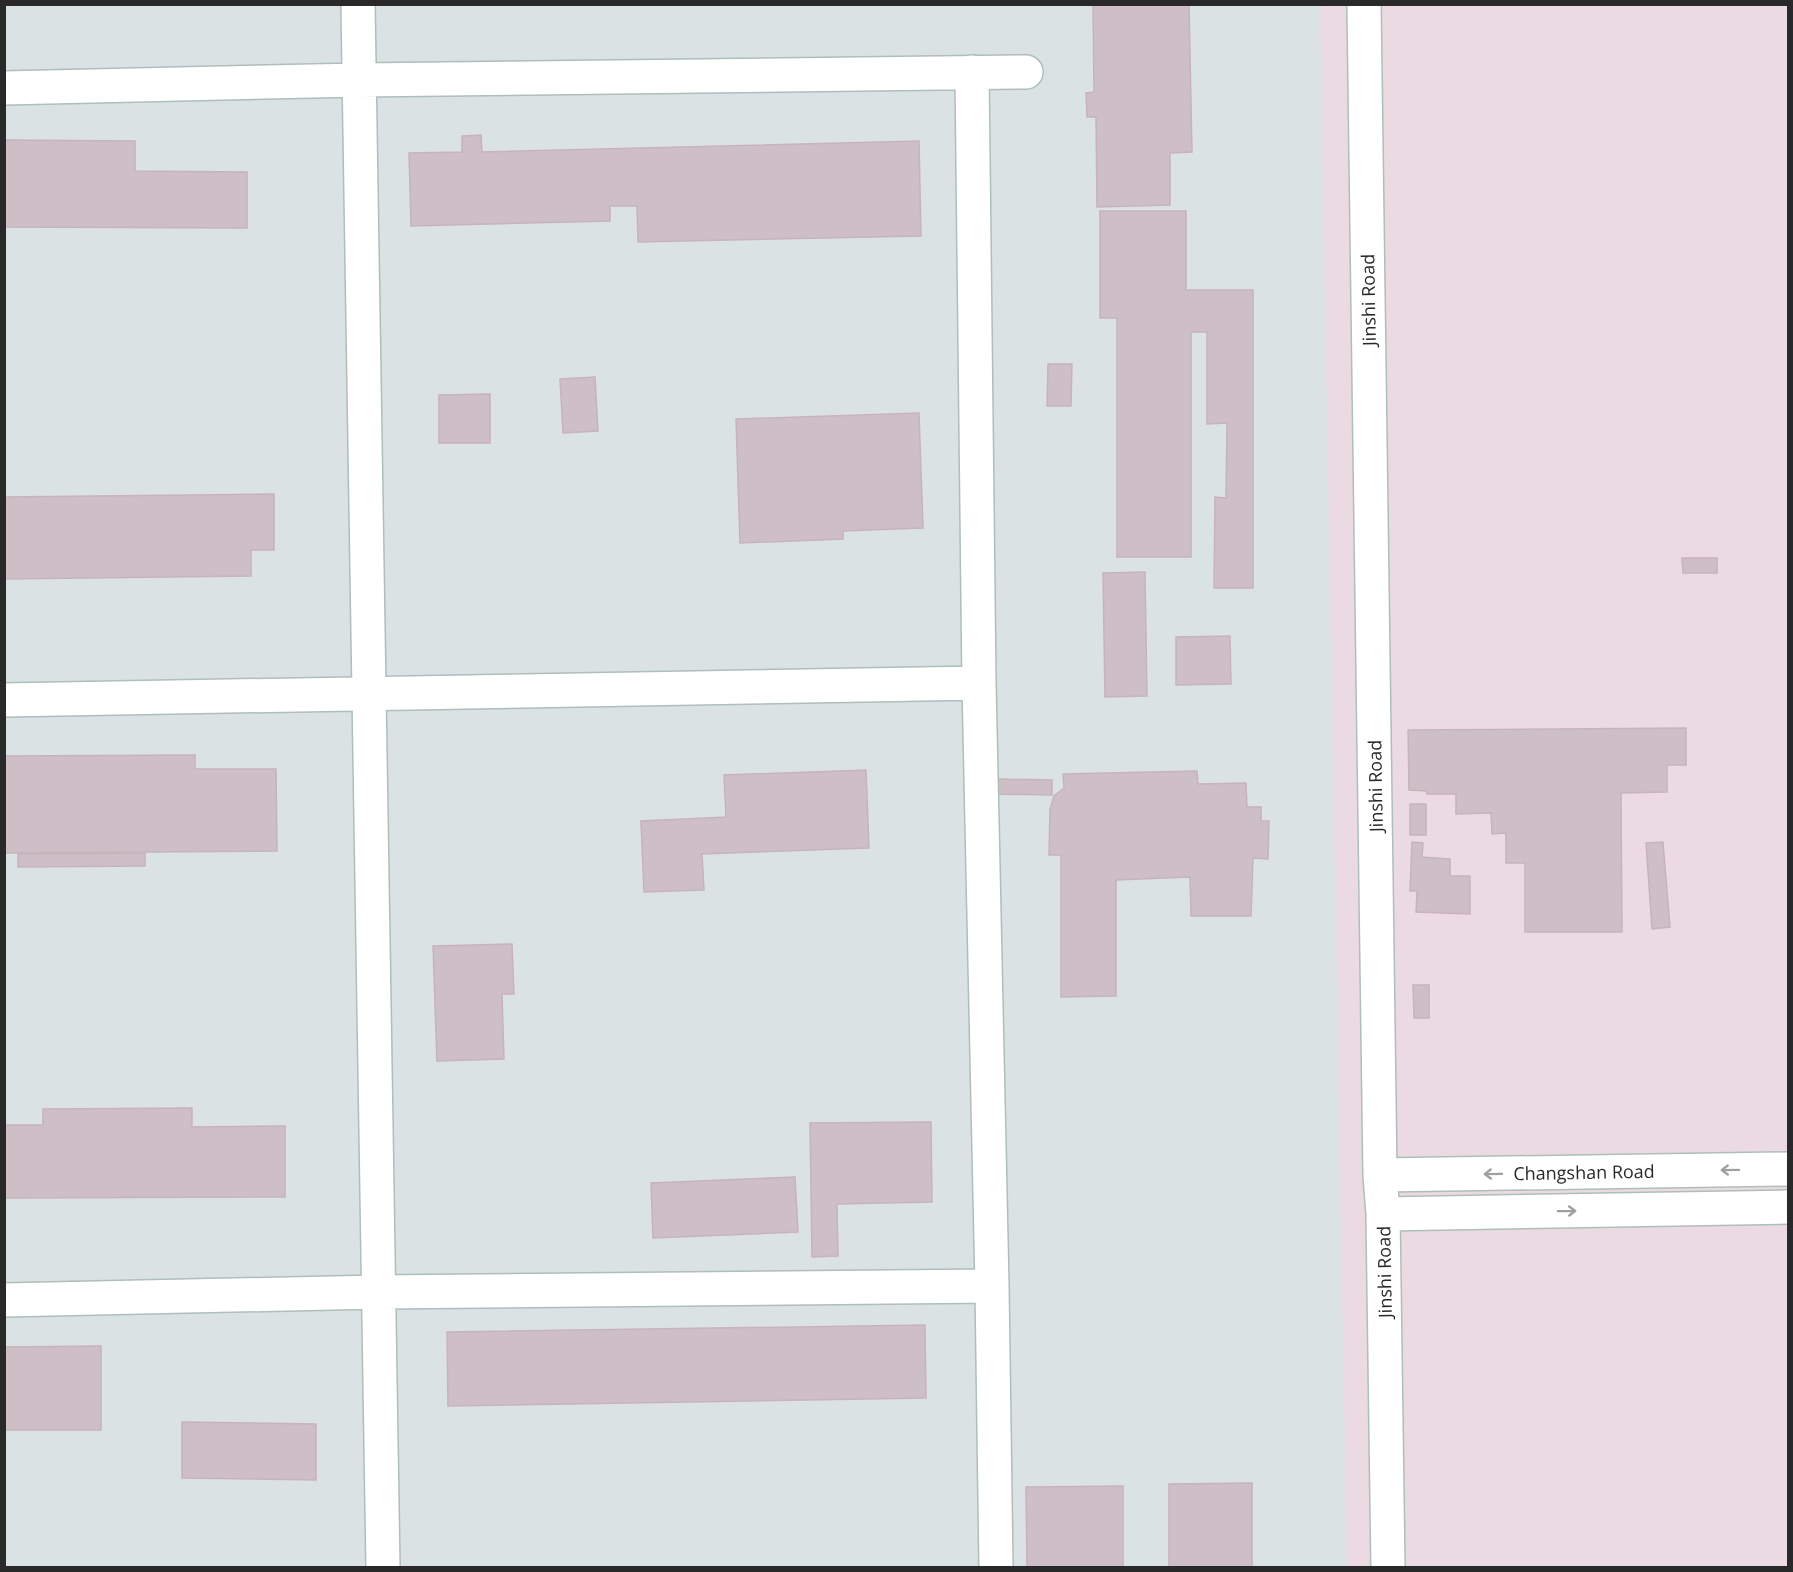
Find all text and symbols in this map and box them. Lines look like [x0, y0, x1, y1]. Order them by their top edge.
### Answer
street label: Jinshi Road [1355, 254, 1381, 348]
street label: Jinshi Road [1362, 740, 1388, 834]
street label: Changshan Road [1513, 1159, 1655, 1185]
one-way arrow [1721, 1164, 1741, 1176]
one-way arrow [1484, 1168, 1504, 1179]
one-way arrow [1557, 1205, 1577, 1216]
street label: Jinshi Road [1371, 1226, 1397, 1320]

